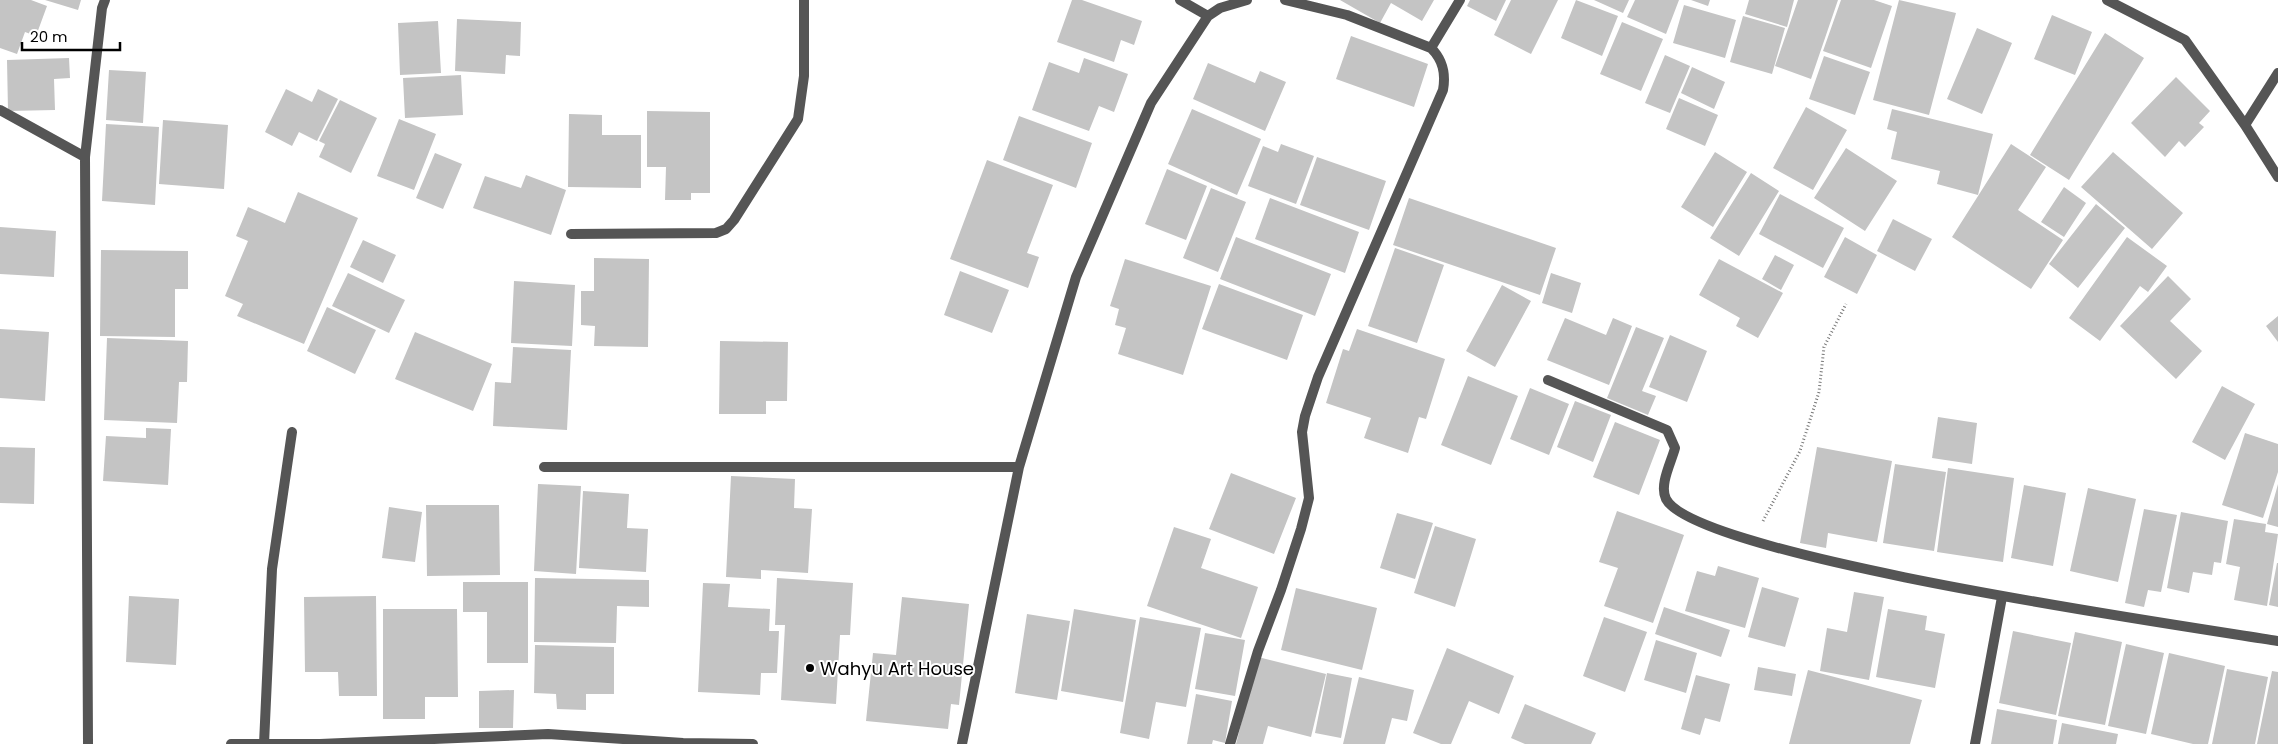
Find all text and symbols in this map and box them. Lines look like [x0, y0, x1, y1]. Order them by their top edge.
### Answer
scale bar [22, 20, 120, 52]
text: 20 m [30, 26, 68, 47]
place label: Wahyu Art House [820, 656, 974, 681]
marker: Wahyu Art House [804, 662, 816, 674]

